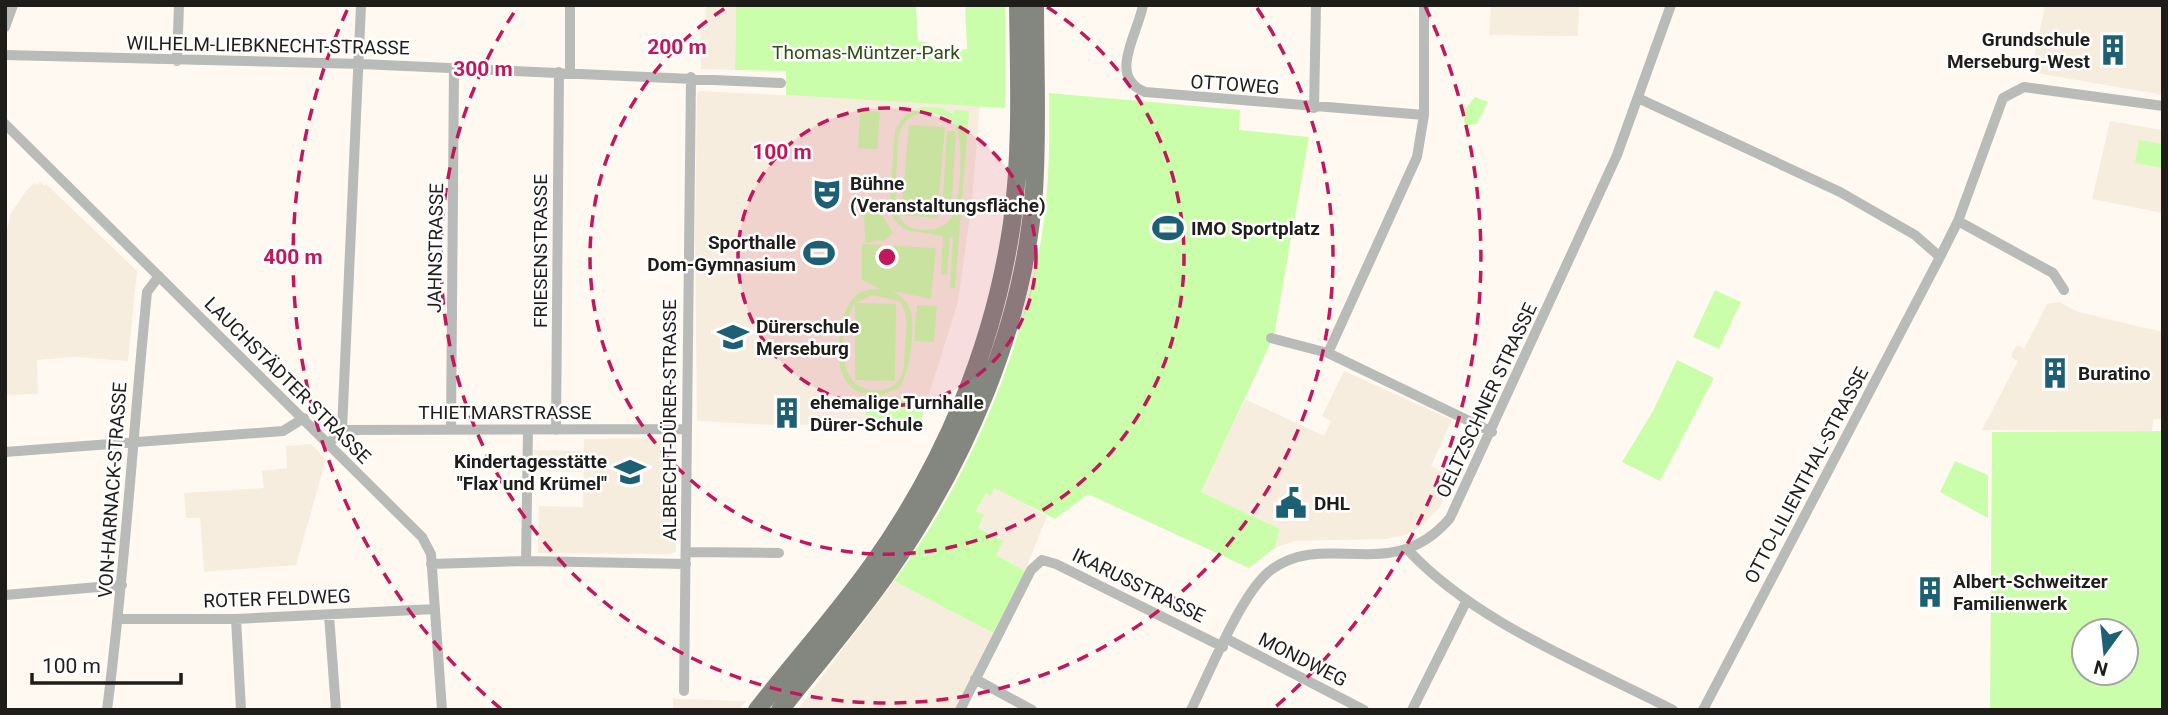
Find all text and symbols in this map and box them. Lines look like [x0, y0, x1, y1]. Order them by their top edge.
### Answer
place label: Grundschule Merseburg-West [1947, 28, 2091, 73]
street label: WILHELM-LIEBKNECHT-STRASSE [126, 32, 410, 59]
building icon: Grundschule Merseburg-West [2096, 33, 2130, 67]
text: 200 m [647, 35, 707, 59]
park label: Thomas-Müntzer-Park [772, 41, 960, 64]
text: 300 m [453, 57, 513, 81]
street label: OTTOWEG [1190, 70, 1280, 99]
text: 100 m [752, 140, 812, 164]
place label: Bühne (Veranstaltungsfläche) [850, 172, 1046, 217]
street label: FRIESENSTRASSE [529, 174, 552, 328]
theatre icon: Bühne (Veranstaltungsfläche) [810, 177, 844, 211]
street label: JAHNSTRASSE [423, 183, 448, 313]
sports icon: IMO Sportplatz [1151, 211, 1185, 245]
place label: IMO Sportplatz [1191, 217, 1320, 240]
place label: Sporthalle Dom-Gymnasium [647, 231, 796, 276]
sports icon: Sporthalle Dom-Gymnasium [802, 236, 836, 270]
text: 400 m [263, 245, 323, 269]
centre of rings [875, 245, 899, 269]
street label: LAUCHSTÄDTER STRASSE [200, 292, 376, 469]
street label: ALBRECHT-DÜRER-STRASSE [658, 299, 681, 541]
street label: OELTZSCHNER STRASSE [1431, 299, 1542, 501]
place label: Dürerschule Merseburg [756, 315, 859, 360]
school or university icon: Dürerschule Merseburg [716, 320, 750, 354]
building icon: Buratino [2038, 356, 2072, 390]
place label: Buratino [2078, 362, 2151, 385]
street label: OTTO-LILIENTHAL-STRASSE [1740, 363, 1873, 587]
street label: VON-HARNACK-STRASSE [93, 381, 132, 599]
place label: ehemalige Turnhalle Dürer-Schule [810, 391, 984, 436]
building icon: ehemalige Turnhalle Dürer-Schule [770, 396, 804, 430]
street label: THIETMARSTRASSE [418, 401, 592, 424]
place label: Kindertagesstätte "Flax und Krümel" [454, 450, 607, 495]
school or university icon: Kindertagesstätte "Flax und Krümel" [613, 455, 647, 489]
public building icon: DHL [1274, 486, 1308, 520]
place label: DHL [1314, 492, 1350, 515]
street label: IKARUSSTRASSE [1069, 543, 1209, 628]
place label: Albert-Schweitzer Familienwerk [1953, 570, 2108, 615]
building icon: Albert-Schweitzer Familienwerk [1913, 575, 1947, 609]
street label: ROTER FELDWEG [203, 584, 351, 613]
north arrow [2070, 617, 2140, 687]
street label: MONDWEG [1255, 627, 1351, 692]
scale bar [32, 642, 180, 686]
text: 100 m [42, 654, 101, 678]
text: N [2091, 655, 2110, 681]

